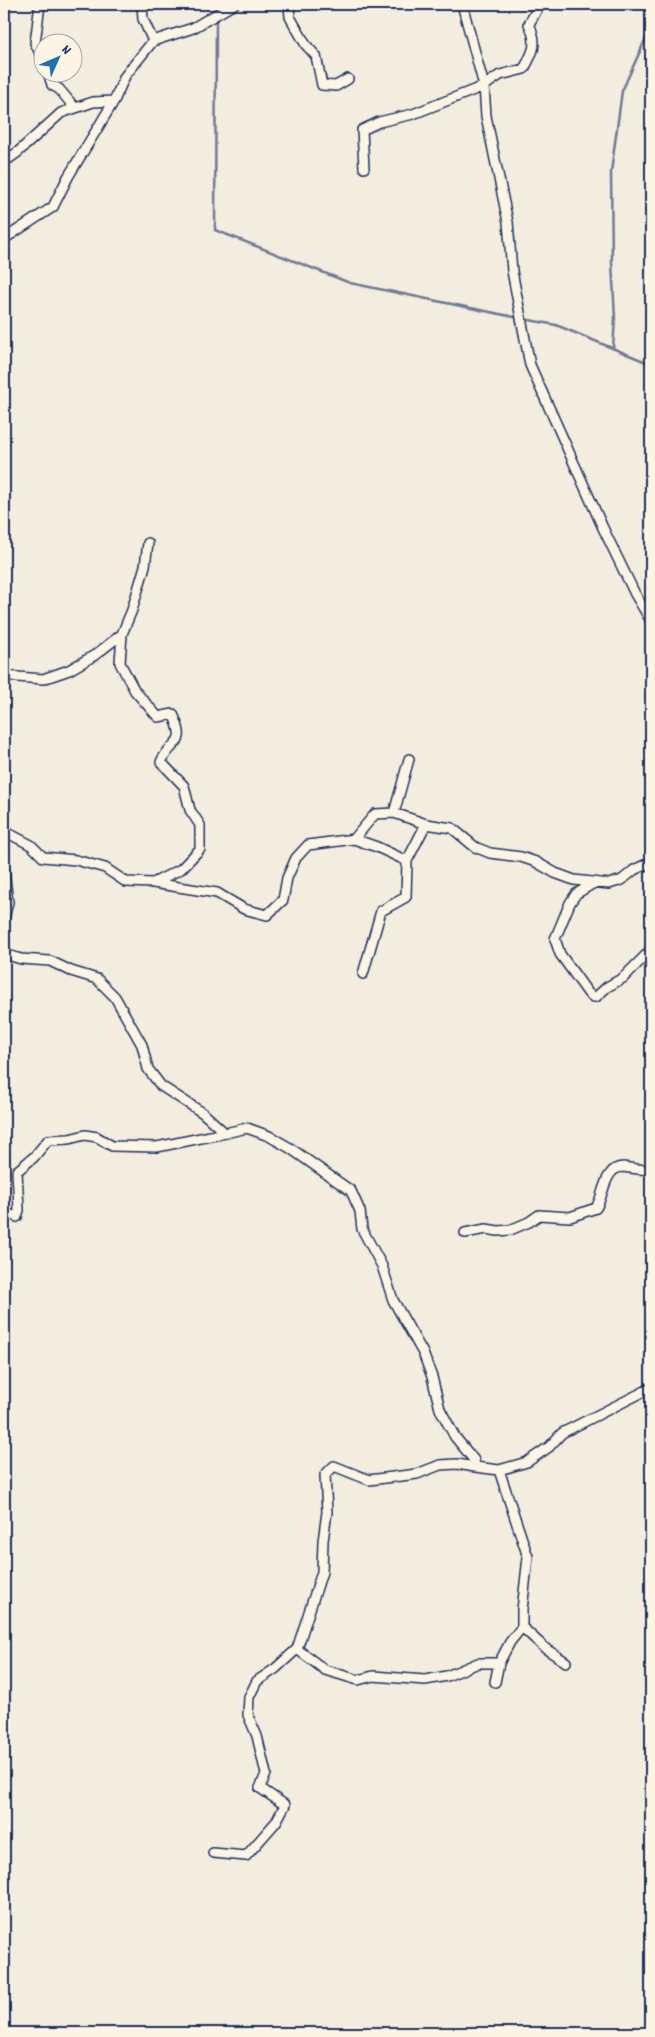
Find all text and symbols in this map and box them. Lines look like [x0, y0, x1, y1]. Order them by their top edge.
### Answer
north arrow [32, 32, 82, 82]
text: N [56, 41, 75, 60]

